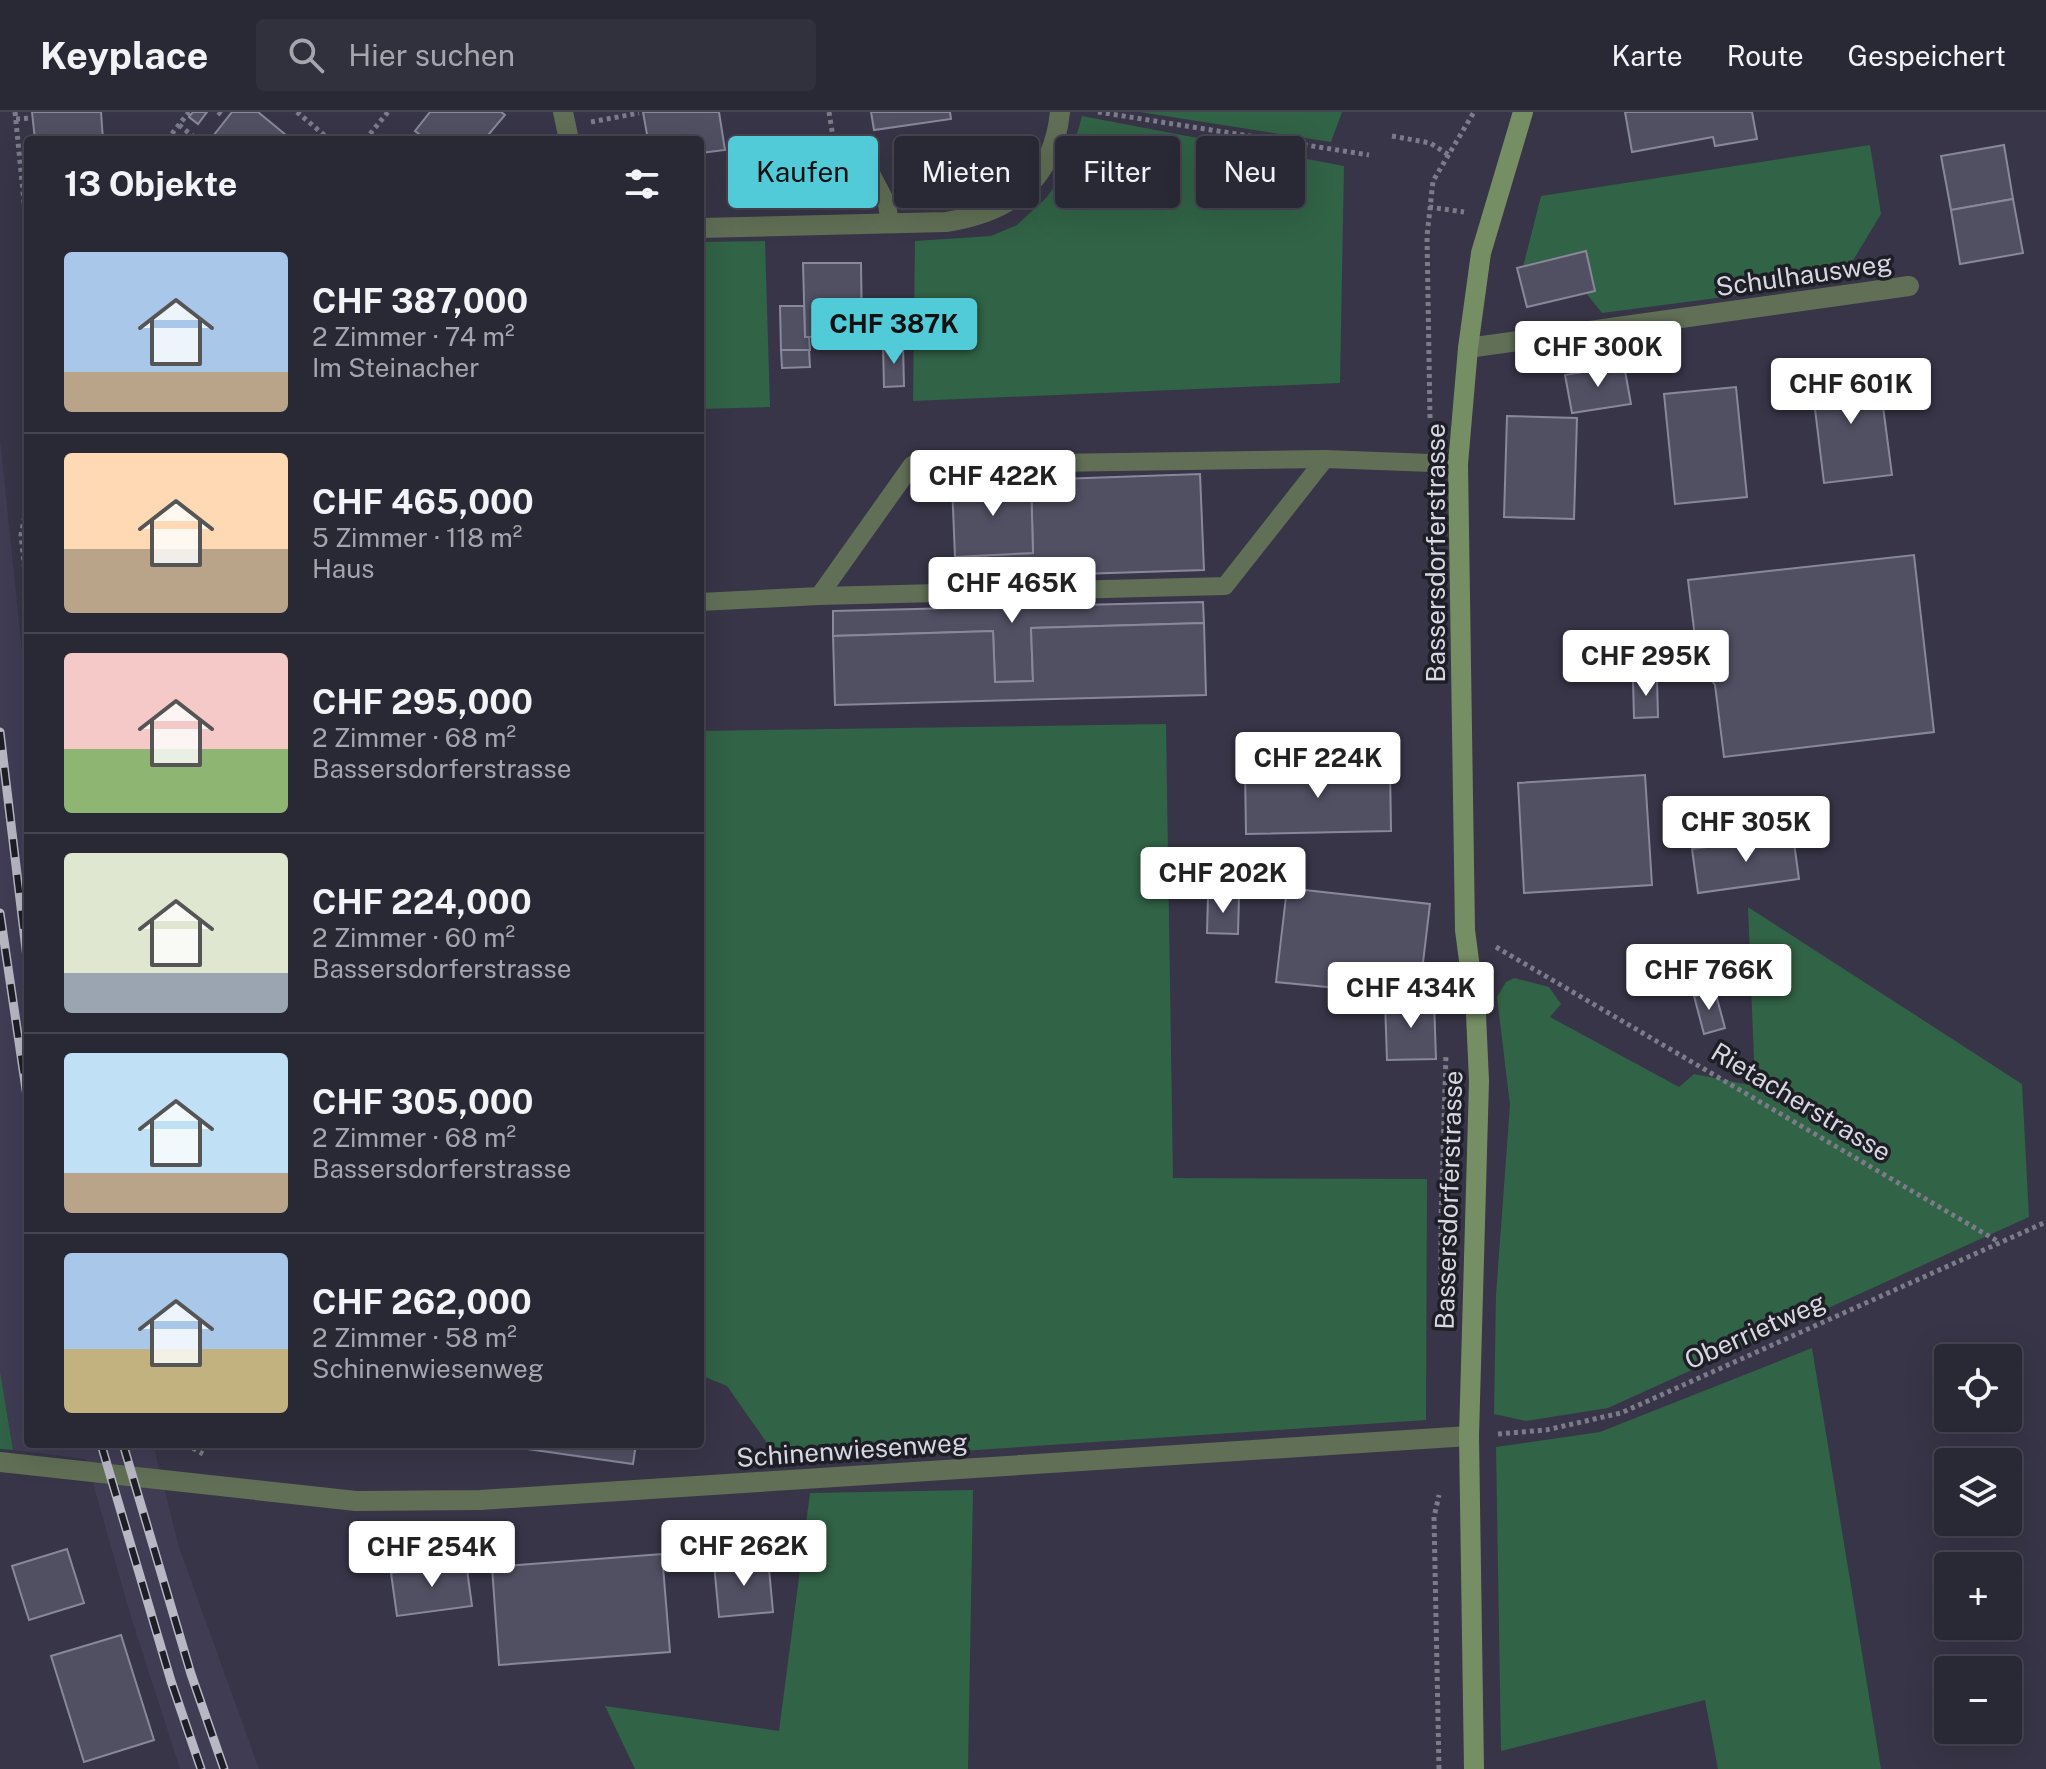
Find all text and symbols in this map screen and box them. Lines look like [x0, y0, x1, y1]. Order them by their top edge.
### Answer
search box [256, 19, 816, 91]
text: Keyplace [40, 33, 208, 78]
icon: search [284, 33, 328, 77]
text: Hier suchen [348, 37, 515, 73]
text: Karte [1611, 39, 1683, 72]
text: Route [1727, 39, 1804, 72]
text: Gespeichert [1848, 39, 2006, 72]
chip: Kaufen [728, 136, 878, 208]
chip: Mieten [894, 136, 1039, 208]
chip: Filter [1055, 136, 1180, 208]
chip: Neu [1196, 136, 1305, 208]
icon: filters [620, 162, 664, 206]
text: 13 Objekte [64, 164, 237, 204]
street label: Schulhausweg [1714, 247, 1894, 302]
text: CHF 387,000 [312, 281, 528, 321]
icon: home [128, 284, 224, 380]
pin: CHF 387K [811, 298, 977, 366]
text: CHF 387K [829, 308, 959, 339]
text: 2 Zimmer · 74 m² [312, 321, 514, 352]
pin: CHF 300K [1515, 321, 1681, 389]
text: CHF 300K [1533, 331, 1663, 362]
text: Im Steinacher [312, 352, 479, 383]
pin: CHF 601K [1768, 358, 1934, 426]
text: CHF 601K [1789, 368, 1913, 399]
street label: Bassersdorferstrasse [1420, 423, 1451, 683]
pin: CHF 422K [910, 450, 1076, 518]
text: CHF 422K [928, 460, 1058, 491]
text: CHF 465,000 [312, 482, 534, 522]
icon: home [128, 485, 224, 581]
text: 5 Zimmer · 118 m² [312, 522, 522, 553]
text: Haus [312, 553, 374, 584]
pin: CHF 465K [929, 557, 1095, 625]
text: CHF 465K [947, 567, 1077, 598]
pin: CHF 295K [1563, 630, 1729, 698]
text: CHF 295K [1581, 640, 1711, 671]
text: CHF 295,000 [312, 682, 533, 722]
icon: home [128, 685, 224, 781]
text: 2 Zimmer · 68 m² [312, 722, 516, 753]
pin: CHF 224K [1235, 732, 1401, 800]
text: CHF 224K [1253, 742, 1383, 773]
text: Bassersdorferstrasse [312, 753, 571, 784]
pin: CHF 305K [1663, 796, 1829, 864]
text: CHF 305K [1681, 806, 1811, 837]
pin: CHF 202K [1140, 847, 1306, 915]
text: CHF 202K [1159, 857, 1287, 888]
text: CHF 224,000 [312, 882, 532, 922]
icon: home [128, 885, 224, 981]
text: 2 Zimmer · 60 m² [312, 922, 515, 953]
pin: CHF 766K [1626, 944, 1792, 1012]
text: Bassersdorferstrasse [312, 953, 571, 984]
text: CHF 766K [1644, 954, 1774, 985]
pin: CHF 434K [1328, 962, 1494, 1030]
text: CHF 434K [1346, 972, 1476, 1003]
street label: Rietacherstrasse [1706, 1036, 1897, 1167]
street label: Bassersdorferstrasse [1428, 1070, 1469, 1330]
text: CHF 305,000 [312, 1082, 533, 1122]
icon: home [128, 1085, 224, 1181]
text: 2 Zimmer · 68 m² [312, 1122, 516, 1153]
text: Bassersdorferstrasse [312, 1153, 571, 1184]
text: CHF 262,000 [312, 1282, 532, 1322]
icon: home [128, 1285, 224, 1381]
street label: Oberrietweg [1680, 1286, 1830, 1375]
text: 2 Zimmer · 58 m² [312, 1322, 517, 1353]
map controls [1934, 1344, 2022, 1744]
button: locate [1934, 1344, 2022, 1432]
text: Schinenwiesenweg [312, 1353, 544, 1384]
street label: Schinenwiesenweg [735, 1426, 969, 1473]
button: layers [1934, 1448, 2022, 1536]
pin: CHF 262K [661, 1520, 827, 1588]
pin: CHF 254K [349, 1521, 515, 1589]
text: CHF 262K [679, 1530, 809, 1561]
text: CHF 254K [367, 1531, 497, 1562]
button: + [1934, 1552, 2022, 1640]
button: − [1934, 1656, 2022, 1744]

